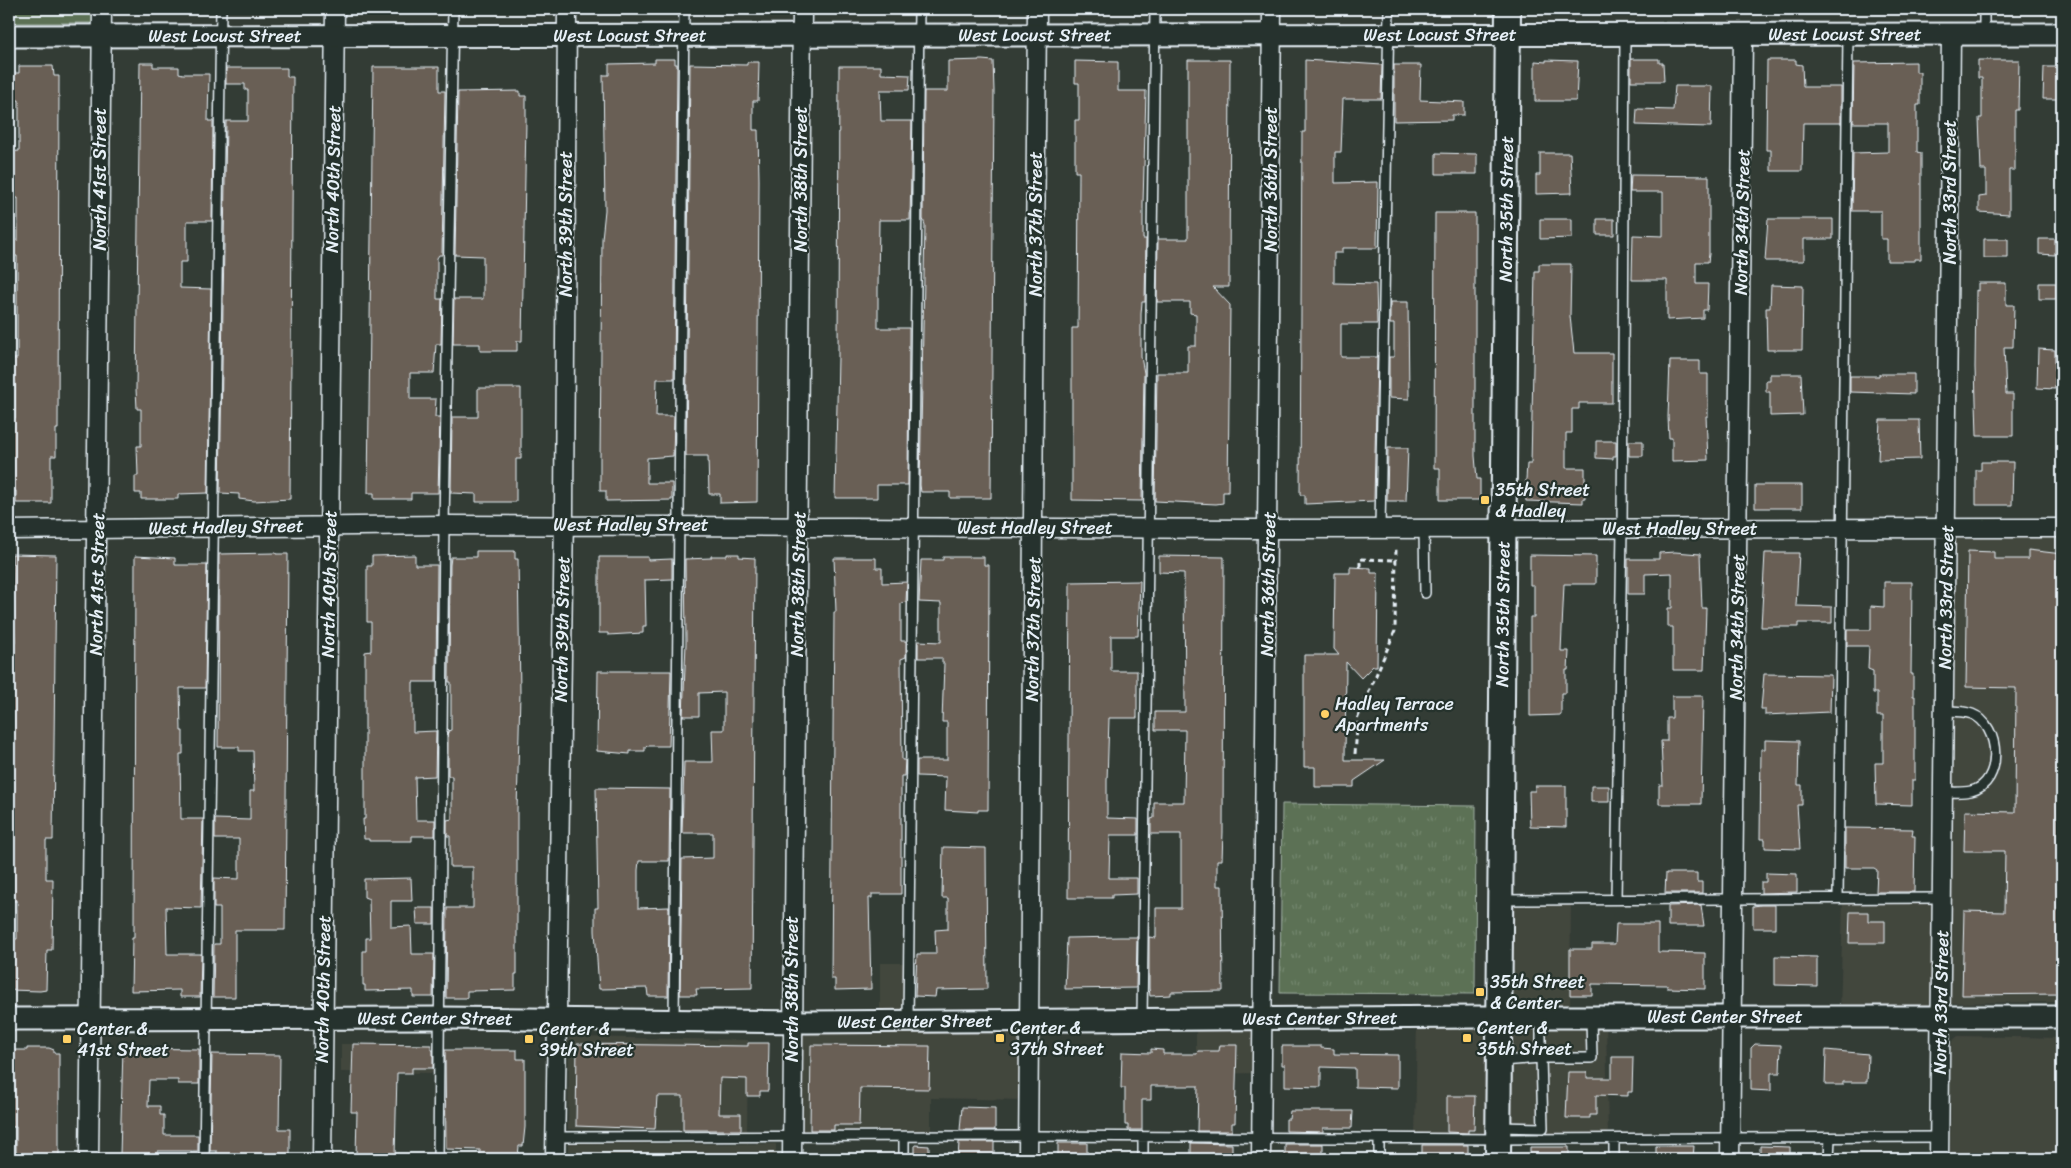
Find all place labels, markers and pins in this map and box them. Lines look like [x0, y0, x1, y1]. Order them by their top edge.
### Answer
place label: 35th Street & Hadley [1495, 474, 1590, 527]
marker: 35th Street & Hadley [1479, 494, 1491, 506]
place label: Hadley Terrace Apartments [1334, 688, 1454, 741]
marker: Hadley Terrace Apartments [1319, 708, 1331, 720]
place label: 35th Street & Center [1490, 966, 1585, 1019]
marker: 35th Street & Center [1474, 986, 1486, 998]
place label: Center & 37th Street [1010, 1012, 1105, 1065]
place label: Center & 35th Street [1477, 1012, 1572, 1065]
place label: Center & 41st Street [77, 1013, 169, 1066]
place label: Center & 39th Street [539, 1013, 634, 1066]
marker: Center & 37th Street [994, 1032, 1006, 1044]
marker: Center & 35th Street [1461, 1032, 1473, 1044]
marker: Center & 41st Street [61, 1033, 73, 1045]
marker: Center & 39th Street [523, 1033, 535, 1045]

